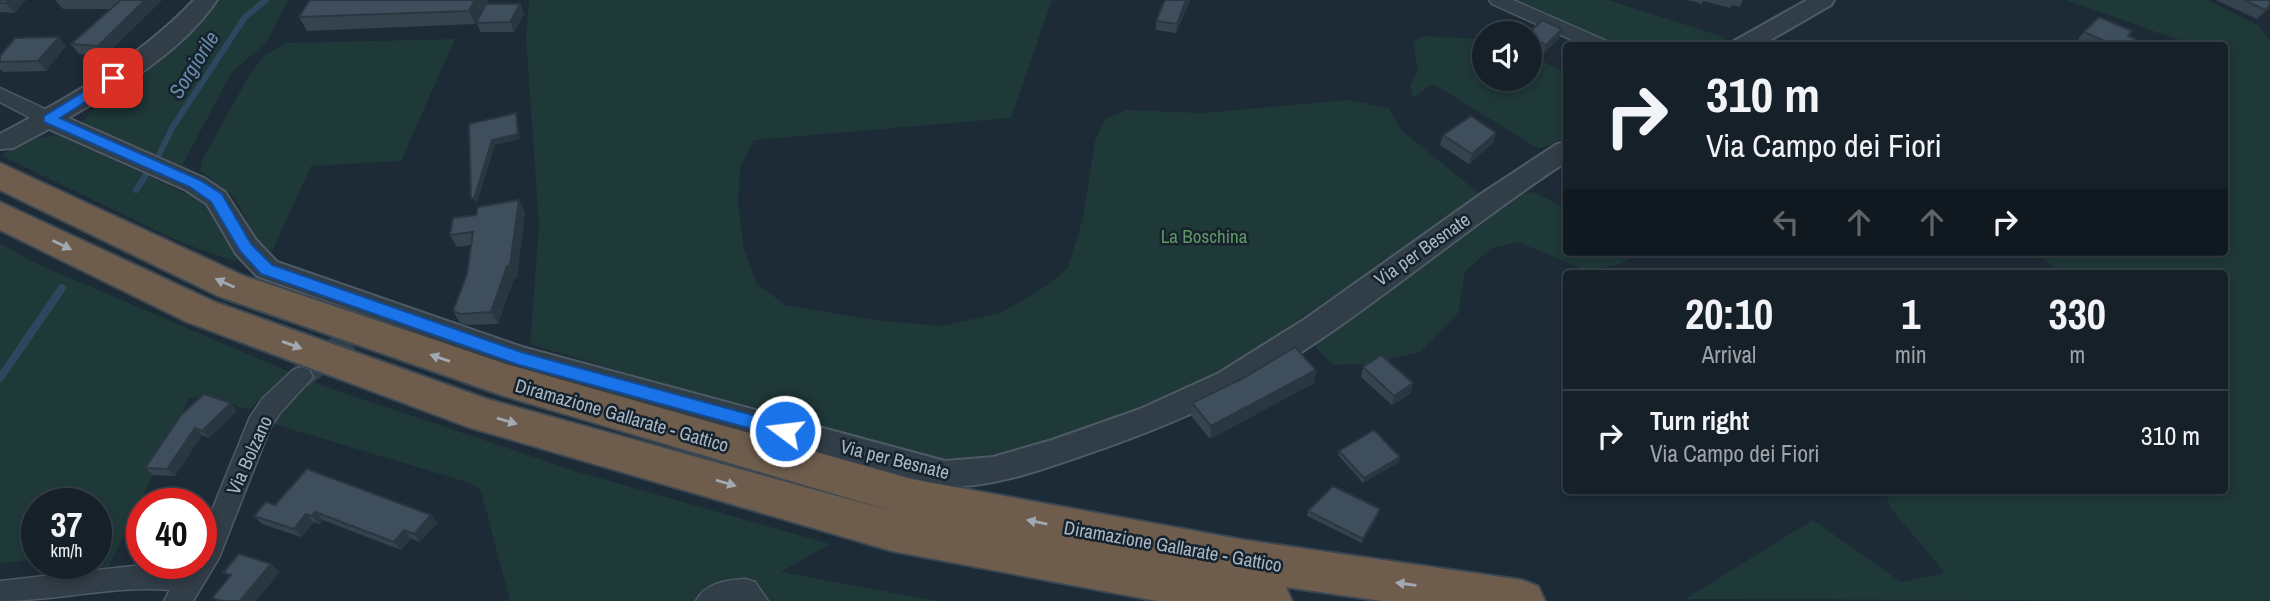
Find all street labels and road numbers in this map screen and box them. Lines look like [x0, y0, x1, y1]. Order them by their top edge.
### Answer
street label: Via per Besnate [1369, 206, 1475, 292]
street label: Diramazione Gallarate - Gattico [512, 372, 732, 458]
street label: Via Bolzano [220, 411, 278, 499]
street label: Via per Besnate [838, 433, 952, 485]
street label: Diramazione Gallarate - Gattico [1062, 514, 1284, 578]

